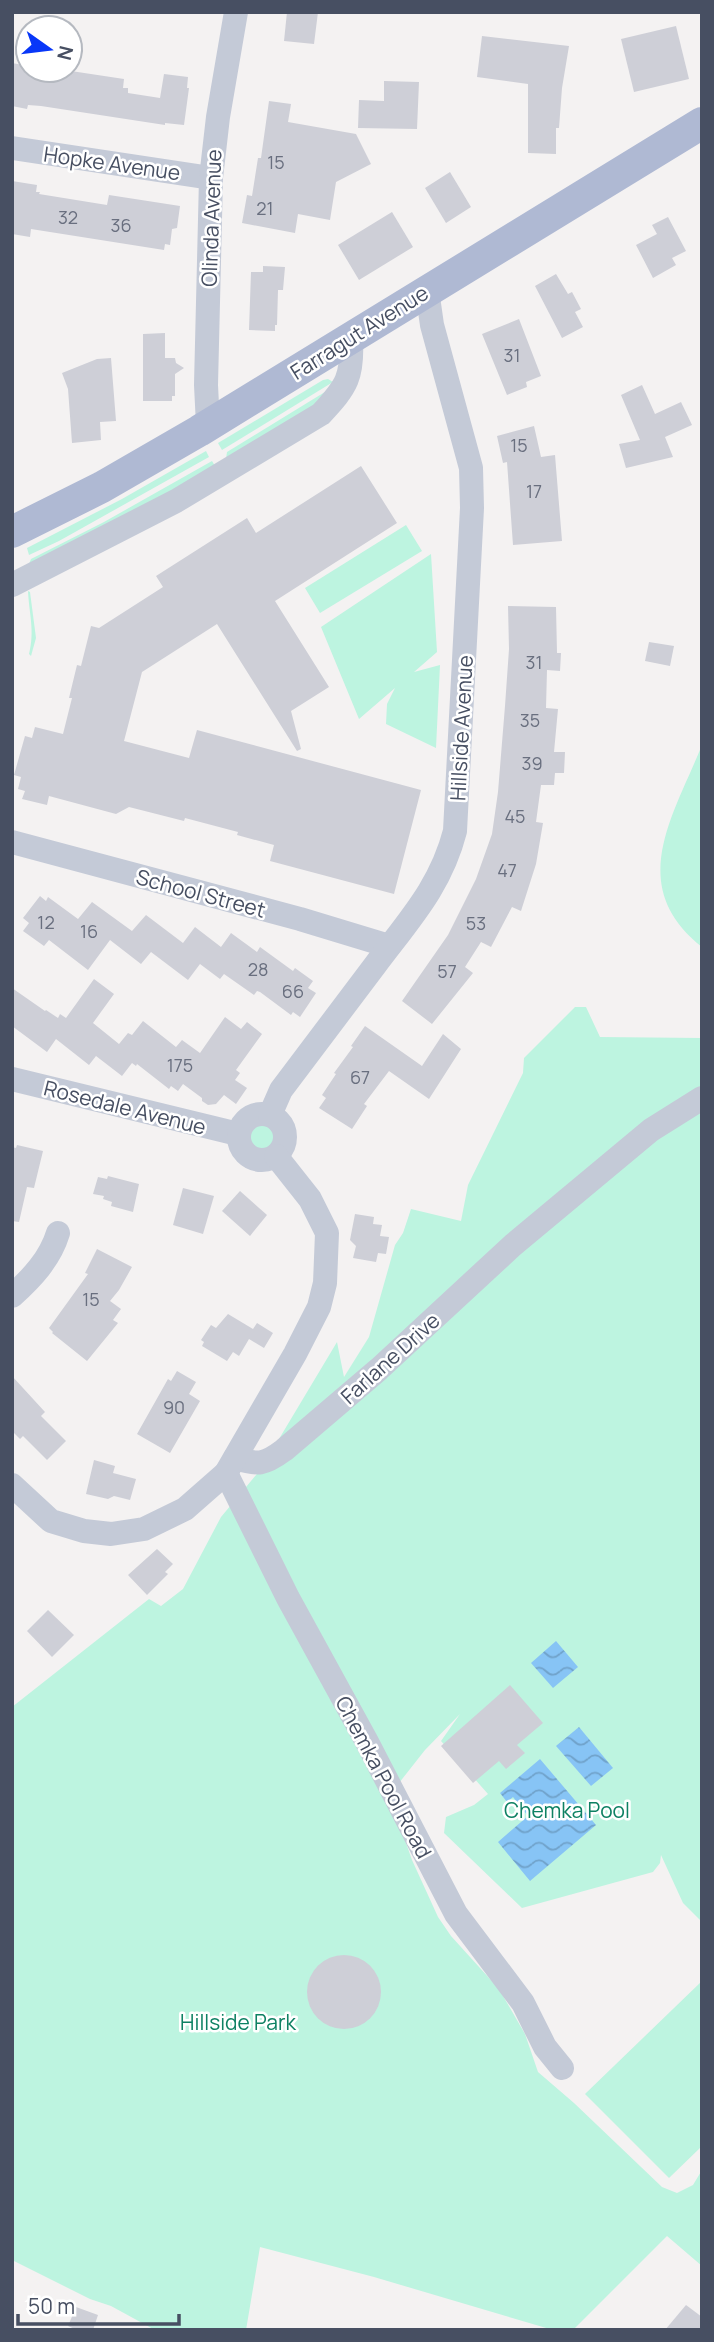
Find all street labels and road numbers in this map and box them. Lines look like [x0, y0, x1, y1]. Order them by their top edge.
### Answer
street label: Hopke Avenue [42, 140, 182, 186]
street label: Olinda Avenue [195, 149, 227, 287]
street label: Farragut Avenue [285, 278, 433, 386]
street label: Hillside Avenue [443, 654, 479, 802]
street label: School Street [133, 862, 269, 924]
street label: Rosedale Avenue [41, 1073, 209, 1141]
street label: Farlane Drive [335, 1306, 445, 1410]
street label: Chemka Pool Road [329, 1691, 439, 1863]

